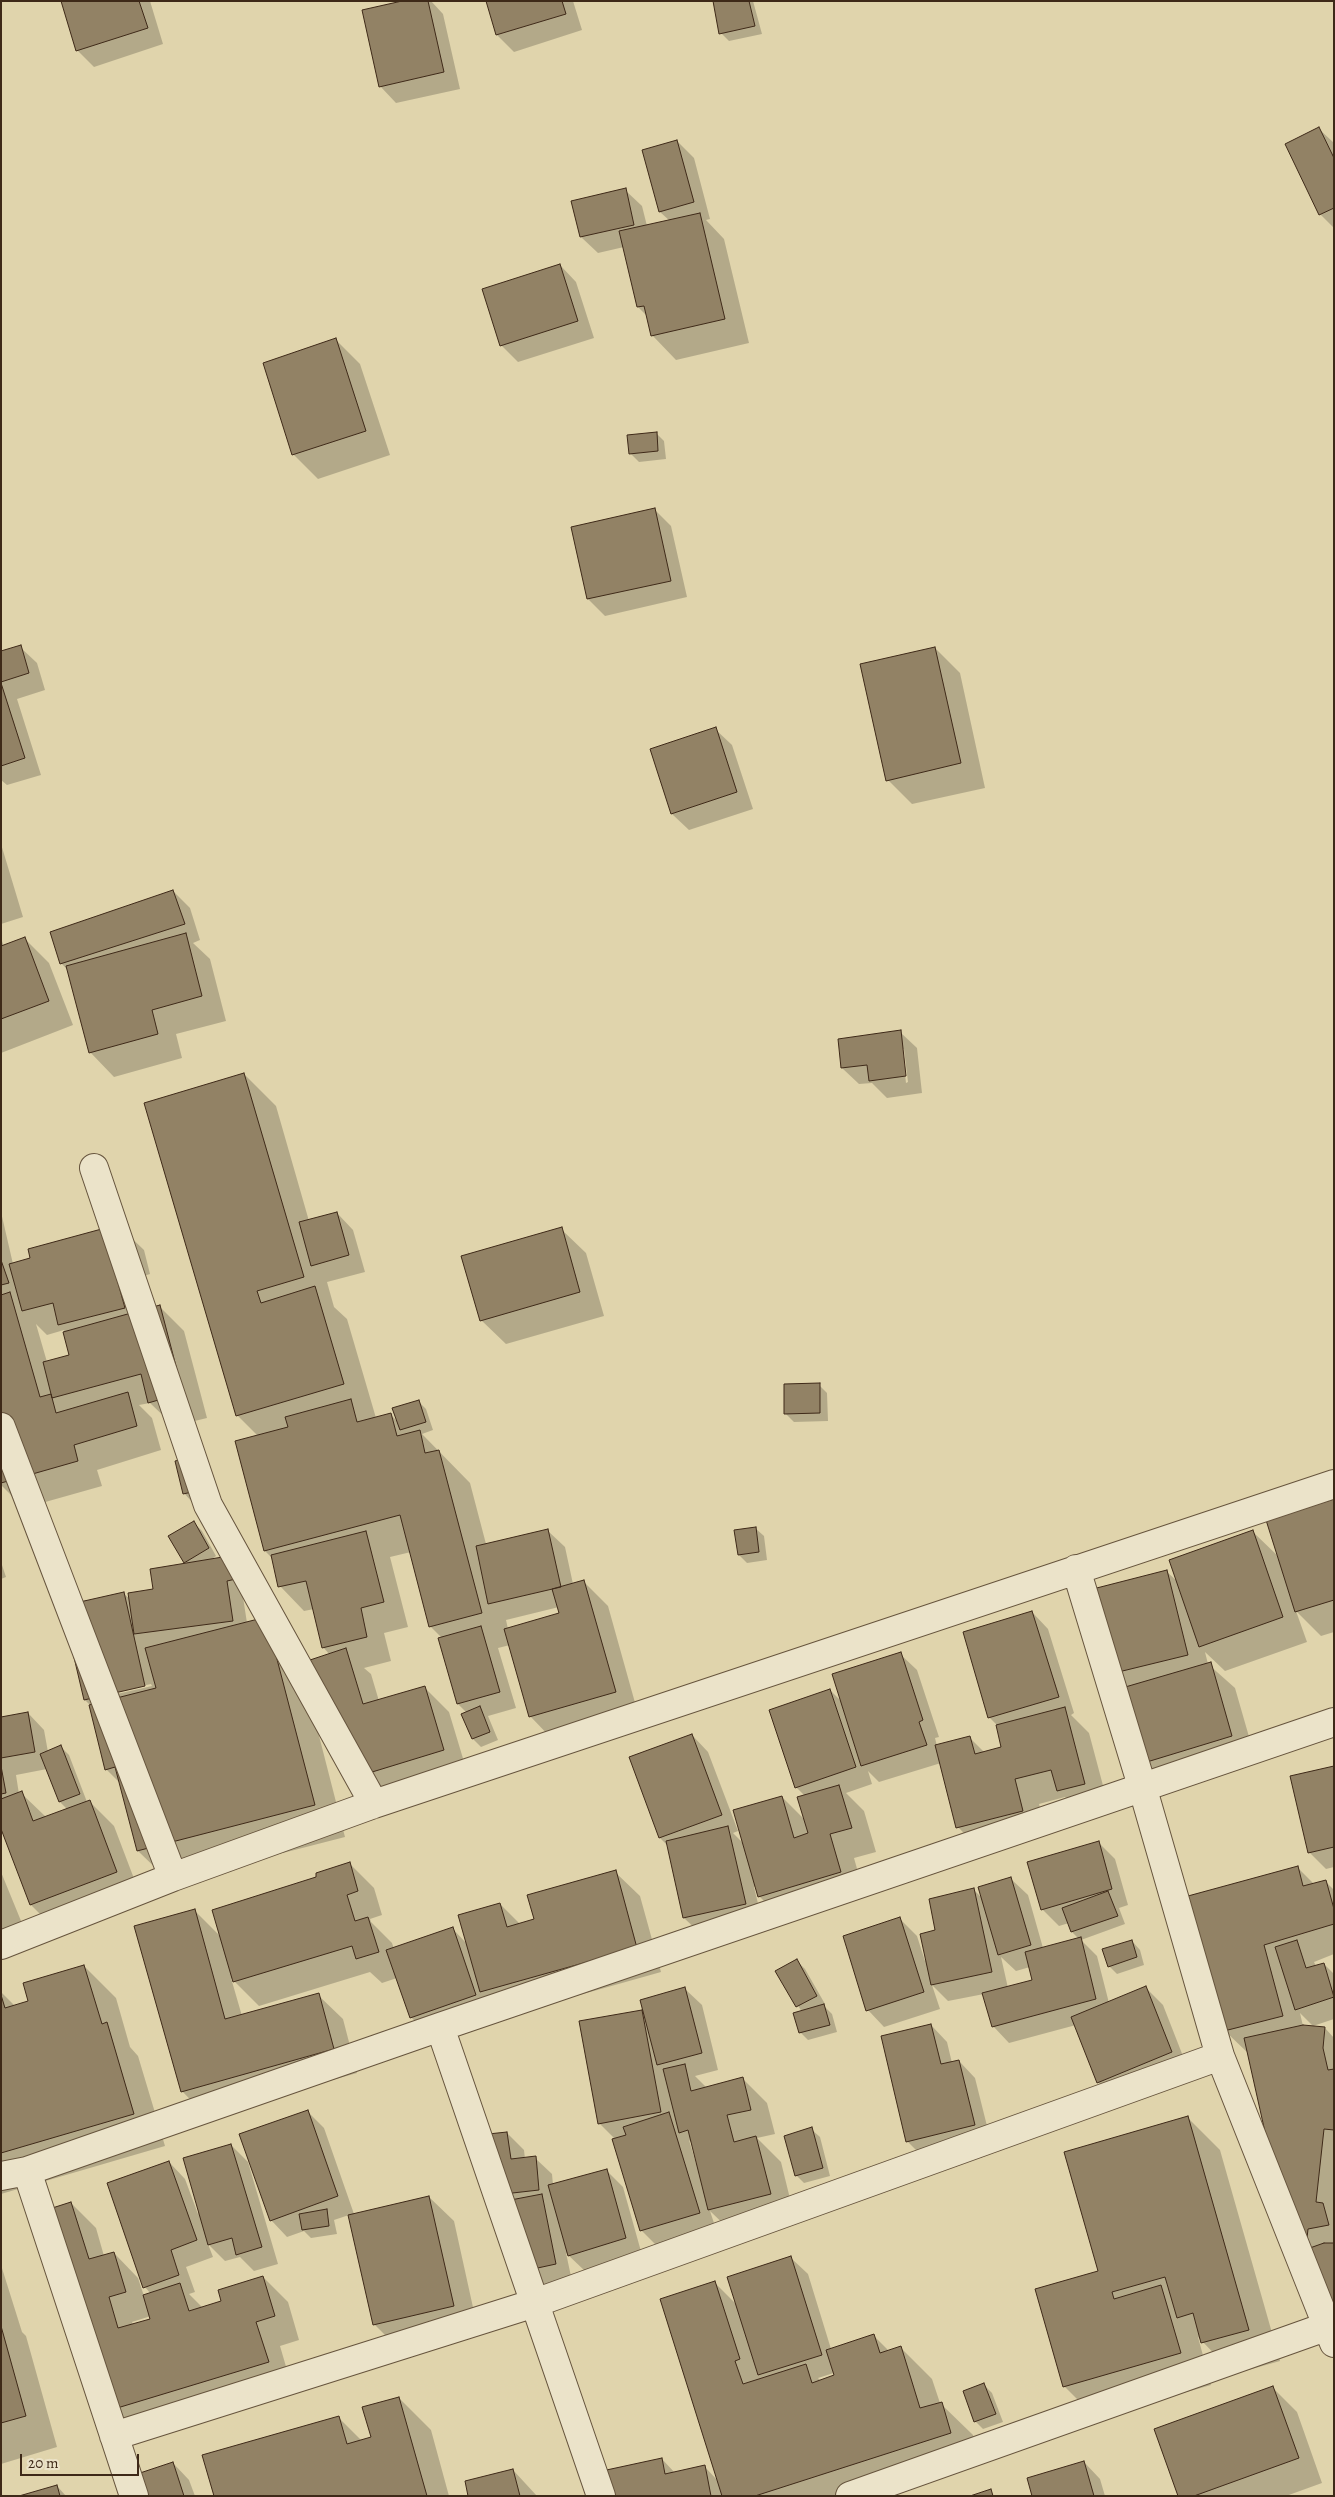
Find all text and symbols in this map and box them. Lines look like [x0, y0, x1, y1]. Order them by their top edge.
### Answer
scale bar [22, 2444, 141, 2476]
text: 20 m [28, 2453, 59, 2473]

